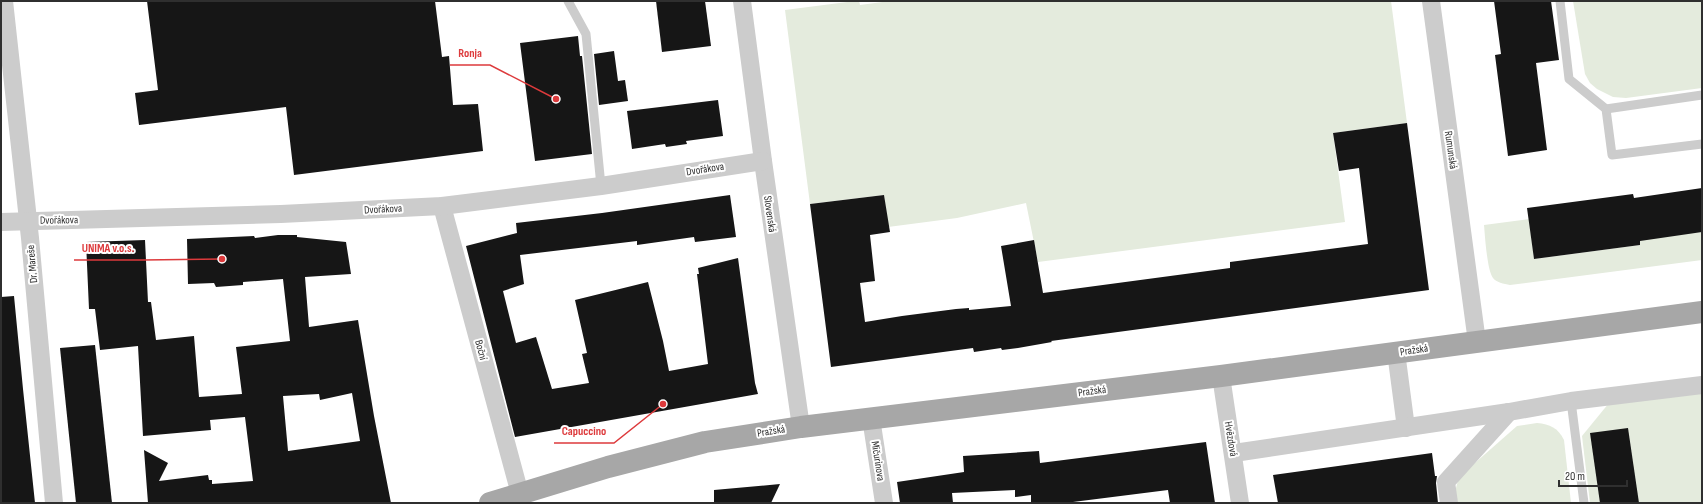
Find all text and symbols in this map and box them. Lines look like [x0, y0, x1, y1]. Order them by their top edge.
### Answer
callout: Ronja [450, 41, 490, 65]
text: Ronja [458, 46, 482, 61]
street label: Rumunská [1442, 130, 1460, 170]
street label: Dvořákova [685, 160, 725, 178]
street label: Slovenská [761, 195, 779, 233]
street label: Dvořákova [364, 202, 402, 216]
street label: Dvořákova [40, 213, 78, 227]
callout: UNIMA v.o.s. [74, 236, 143, 260]
text: UNIMA v.o.s. [82, 241, 135, 256]
street label: Dr. Mareše [24, 244, 40, 284]
street label: Boční [472, 338, 490, 363]
street label: Pražská [1399, 342, 1429, 358]
street label: Pražská [1077, 383, 1107, 399]
callout: Capuccino [554, 419, 614, 443]
street label: Hvězdová [1222, 421, 1240, 457]
street label: Pražská [756, 422, 786, 440]
text: Capuccino [562, 424, 606, 439]
street label: Mičurinova [868, 440, 888, 482]
scale bar [1559, 462, 1627, 488]
text: 20 m [1565, 469, 1585, 484]

